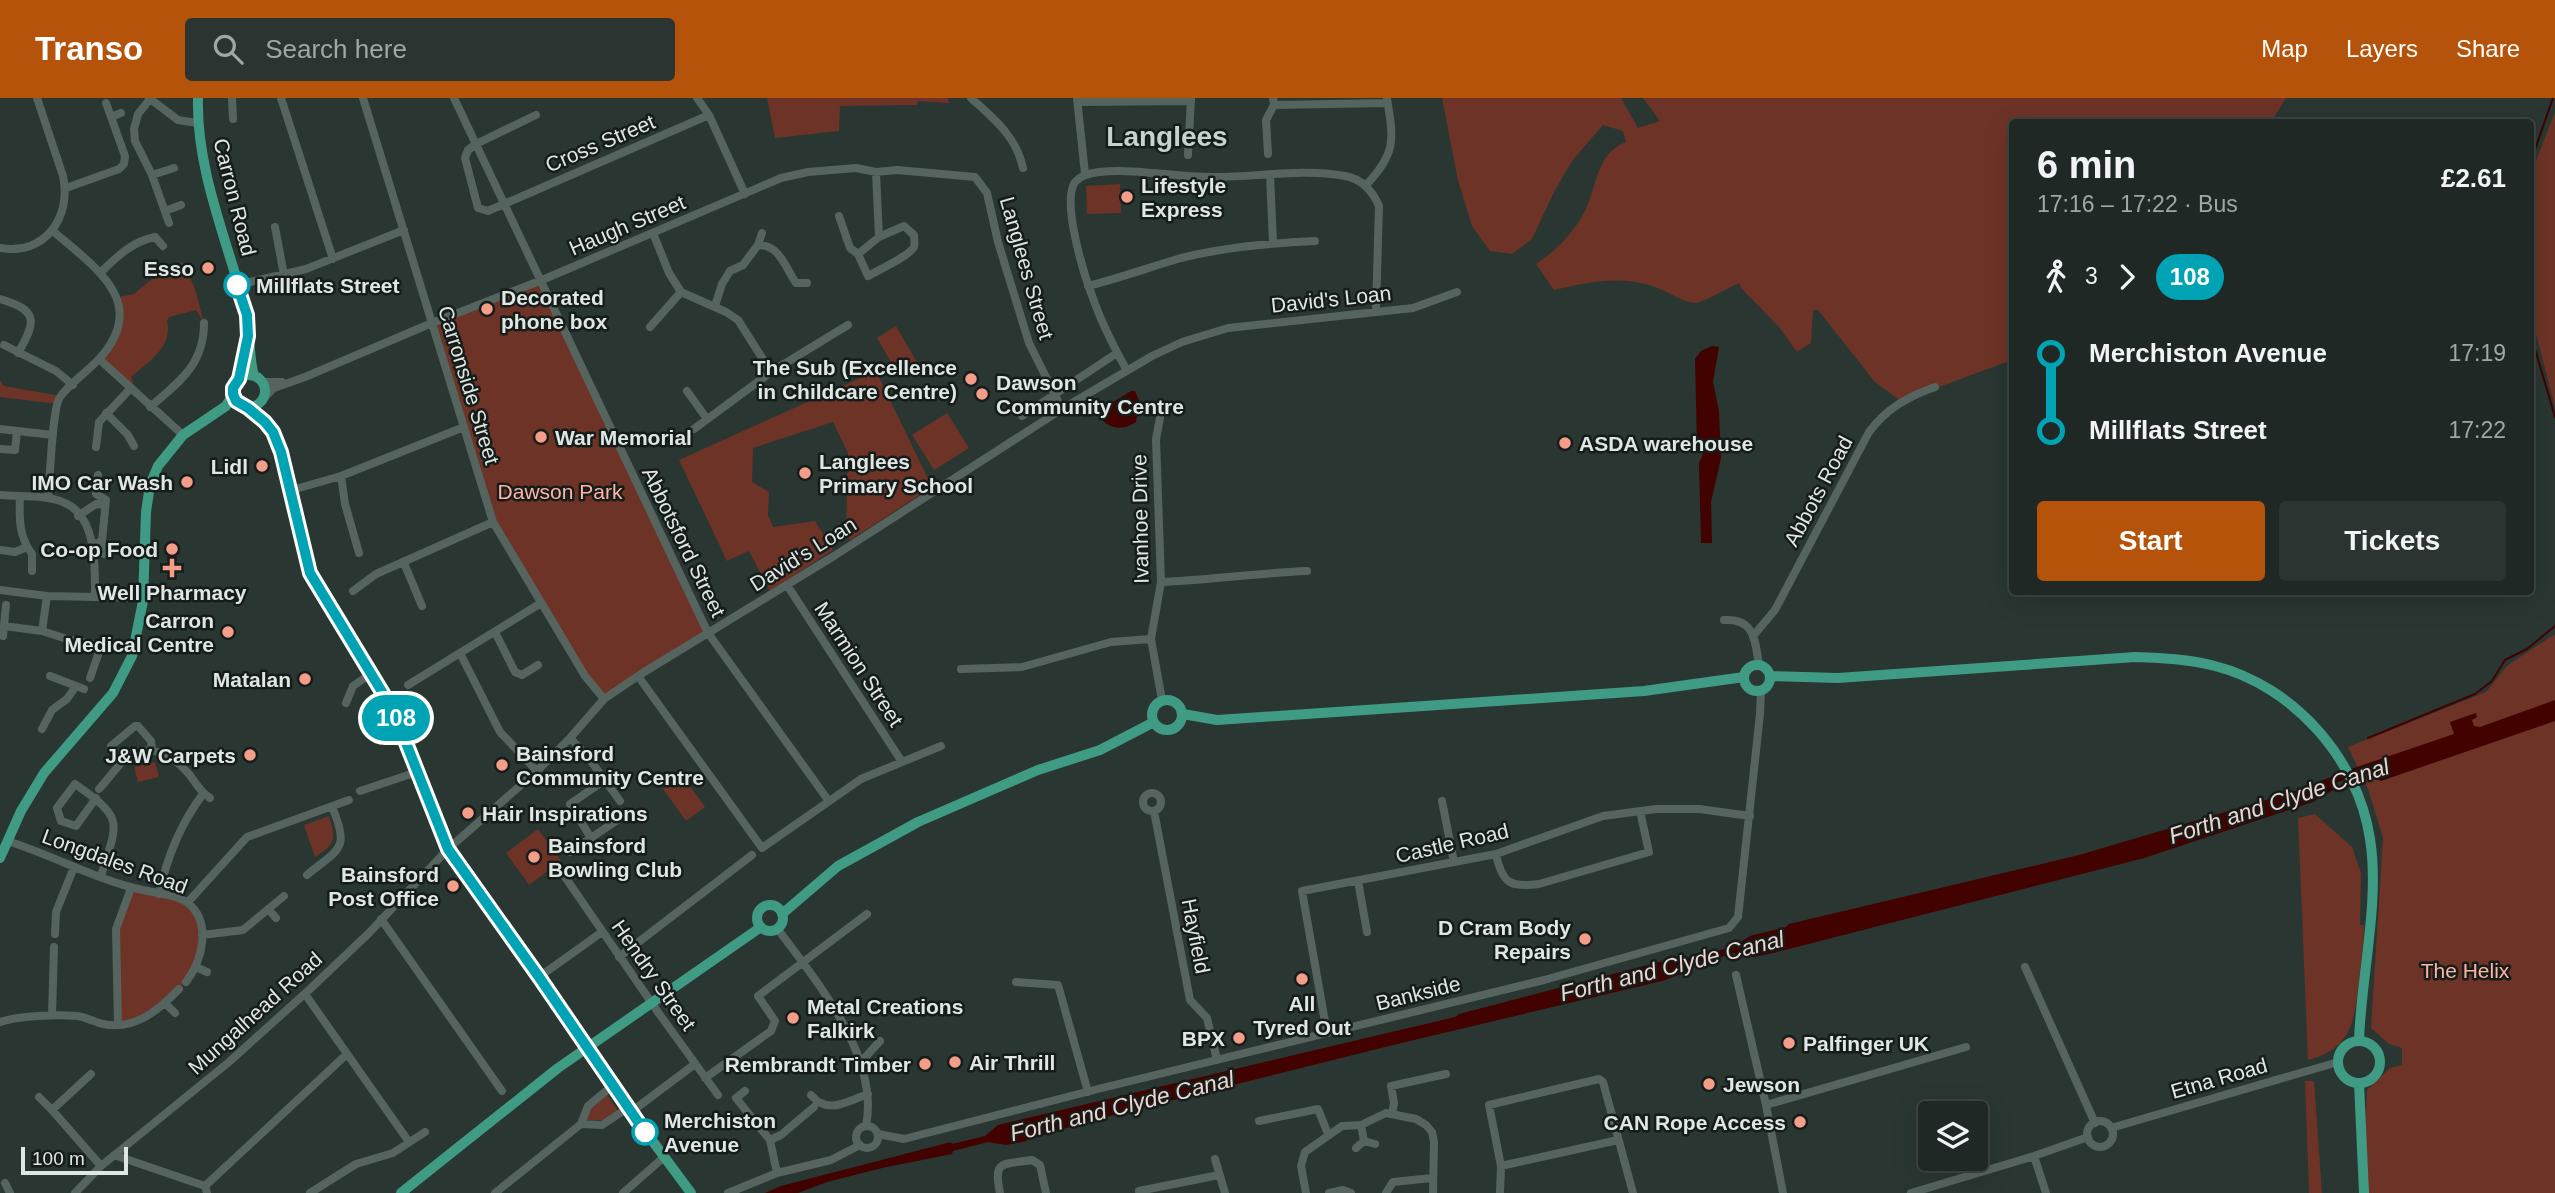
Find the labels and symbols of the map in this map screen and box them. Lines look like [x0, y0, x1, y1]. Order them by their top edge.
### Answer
street label: Cross Street [542, 110, 658, 176]
district label: Langlees [1106, 121, 1228, 152]
street label: Carron Road [209, 136, 261, 258]
place label: Lifestyle Express [1141, 174, 1226, 221]
marker: Lifestyle Express [1119, 189, 1135, 205]
street label: Haugh Street [566, 190, 689, 260]
street label: Langlees Street [996, 194, 1058, 342]
place label: Esso [144, 257, 194, 280]
marker: Esso [200, 260, 216, 276]
marker: Millflats Street [224, 272, 250, 298]
place label: Millflats Street [256, 274, 400, 297]
street label: David's Loan [1270, 281, 1392, 317]
place label: Decorated phone box [501, 286, 607, 333]
marker: Decorated phone box [479, 301, 495, 317]
street label: Carronside Street [434, 303, 504, 467]
place label: The Sub (Excellence in Childcare Centre) [753, 356, 957, 403]
marker: The Sub (Excellence in Childcare Centre) [963, 371, 979, 387]
place label: Dawson Community Centre [996, 371, 1184, 418]
marker: Dawson Community Centre [974, 386, 990, 402]
place label: War Memorial [555, 426, 692, 449]
marker: War Memorial [533, 429, 549, 445]
place label: ASDA warehouse [1579, 432, 1753, 455]
street label: Abbots Road [1779, 432, 1857, 550]
marker: ASDA warehouse [1557, 435, 1573, 451]
place label: Langlees Primary School [819, 450, 973, 497]
street label: Ivanhoe Drive [1127, 454, 1153, 584]
place label: Lidl [211, 455, 248, 478]
marker: Lidl [254, 458, 270, 474]
street label: Abbotsford Street [638, 464, 730, 621]
marker: Langlees Primary School [797, 465, 813, 481]
place label: IMO Car Wash [31, 471, 173, 494]
marker: IMO Car Wash [179, 474, 195, 490]
park label: Dawson Park [498, 480, 623, 503]
street label: David's Loan [746, 512, 860, 596]
place label: Co-op Food [40, 538, 158, 561]
marker: Co-op Food [164, 541, 180, 557]
marker: Well Pharmacy [164, 560, 180, 576]
place label: Well Pharmacy [97, 581, 247, 604]
street label: Marmion Street [810, 598, 908, 731]
place label: Carron Medical Centre [65, 609, 214, 656]
marker: Carron Medical Centre [220, 624, 236, 640]
place label: Matalan [213, 668, 291, 691]
marker: Matalan [297, 671, 313, 687]
line badge: 108 [356, 695, 436, 741]
place label: Bainsford Community Centre [516, 742, 704, 789]
place label: J&W Carpets [105, 744, 236, 767]
marker: J&W Carpets [242, 747, 258, 763]
water label: Forth and Clyde Canal [2166, 753, 2393, 849]
marker: Bainsford Community Centre [494, 757, 510, 773]
place label: Hair Inspirations [482, 802, 648, 825]
marker: Hair Inspirations [460, 805, 476, 821]
street label: Castle Road [1393, 819, 1511, 867]
street label: Longdales Road [39, 824, 191, 898]
place label: Bainsford Bowling Club [548, 834, 682, 881]
marker: Bainsford Bowling Club [526, 849, 542, 865]
place label: Bainsford Post Office [328, 863, 439, 910]
marker: Bainsford Post Office [445, 878, 461, 894]
street label: Hayfield [1177, 897, 1215, 975]
street label: Hendry Street [607, 915, 701, 1035]
place label: D Cram Body Repairs [1438, 916, 1571, 963]
water label: Forth and Clyde Canal [1557, 925, 1788, 1006]
marker: D Cram Body Repairs [1577, 931, 1593, 947]
street label: Mungalhead Road [184, 947, 326, 1079]
park label: The Helix [2421, 959, 2510, 982]
marker: All Tyred Out [1294, 971, 1310, 987]
street label: Bankside [1373, 971, 1463, 1015]
place label: All Tyred Out [1253, 992, 1351, 1039]
place label: Metal Creations Falkirk [807, 995, 963, 1042]
marker: Metal Creations Falkirk [785, 1010, 801, 1026]
place label: BPX [1182, 1027, 1225, 1050]
marker: BPX [1231, 1030, 1247, 1046]
place label: Palfinger UK [1803, 1032, 1929, 1055]
marker: Palfinger UK [1781, 1035, 1797, 1051]
place label: Air Thrill [969, 1051, 1055, 1074]
place label: Rembrandt Timber [725, 1053, 911, 1076]
street label: Etna Road [2168, 1053, 2270, 1103]
marker: Air Thrill [947, 1054, 963, 1070]
marker: Rembrandt Timber [917, 1056, 933, 1072]
water label: Forth and Clyde Canal [1007, 1065, 1238, 1146]
place label: Jewson [1723, 1073, 1800, 1096]
marker: Jewson [1701, 1076, 1717, 1092]
place label: Merchiston Avenue [664, 1109, 776, 1156]
place label: CAN Rope Access [1604, 1111, 1786, 1134]
marker: CAN Rope Access [1792, 1114, 1808, 1130]
marker: Merchiston Avenue [632, 1119, 658, 1145]
scale bar [21, 1144, 128, 1176]

